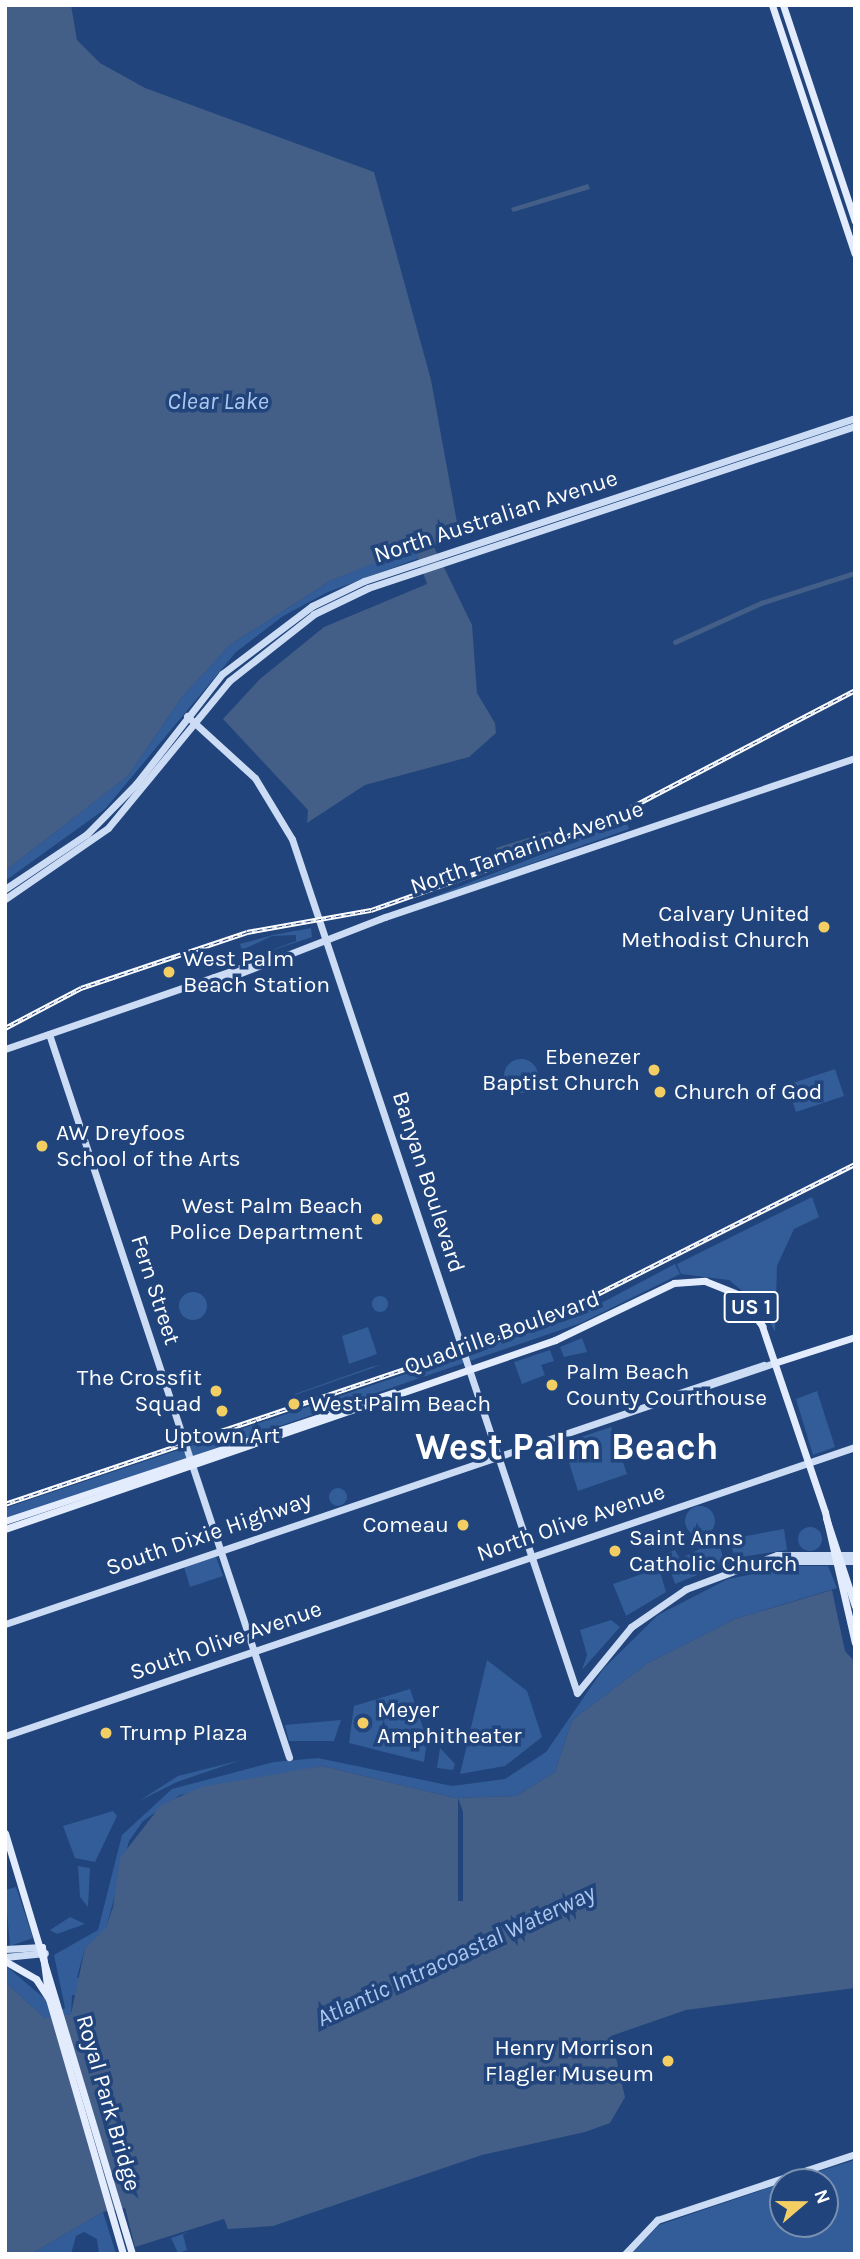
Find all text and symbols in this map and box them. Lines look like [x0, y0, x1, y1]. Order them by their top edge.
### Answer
water label: Clear Lake [167, 388, 269, 416]
street label: North Australian Avenue [371, 465, 621, 569]
street label: North Tamarind Avenue [407, 795, 647, 901]
place label: Calvary United Methodist Church [621, 900, 810, 954]
marker: Calvary United Methodist Church [816, 919, 832, 935]
place label: West Palm Beach Station [183, 945, 330, 999]
marker: West Palm Beach Station [161, 964, 177, 980]
place label: Ebenezer Baptist Church [482, 1043, 640, 1097]
marker: Ebenezer Baptist Church [646, 1062, 662, 1078]
place label: Church of God [674, 1078, 822, 1106]
marker: Church of God [652, 1084, 668, 1100]
street label: Banyan Boulevard [386, 1088, 470, 1276]
place label: AW Dreyfoos School of the Arts [56, 1119, 241, 1173]
marker: AW Dreyfoos School of the Arts [34, 1138, 50, 1154]
place label: West Palm Beach Police Department [169, 1192, 363, 1246]
marker: West Palm Beach Police Department [369, 1211, 385, 1227]
street label: Fern Street [124, 1232, 186, 1348]
street label: Quadrille Boulevard [401, 1285, 603, 1381]
road number: US 1 [723, 1290, 779, 1324]
place label: Palm Beach County Courthouse [566, 1358, 767, 1412]
place label: The Crossfit Squad [77, 1364, 202, 1418]
marker: Palm Beach County Courthouse [544, 1377, 560, 1393]
marker: The Crossfit Squad [208, 1383, 224, 1399]
place label: West Palm Beach [310, 1390, 491, 1418]
marker: West Palm Beach [284, 1394, 304, 1414]
marker: Uptown Art [214, 1403, 230, 1419]
place label: Uptown Art [164, 1422, 280, 1450]
district label: West Palm Beach [415, 1425, 719, 1469]
street label: North Olive Avenue [473, 1478, 669, 1568]
street label: South Dixie Highway [103, 1486, 315, 1582]
place label: Comeau [362, 1511, 449, 1539]
marker: Comeau [455, 1517, 471, 1533]
place label: Saint Anns Catholic Church [629, 1524, 797, 1578]
marker: Saint Anns Catholic Church [607, 1543, 623, 1559]
street label: South Olive Avenue [126, 1595, 326, 1687]
place label: Meyer Amphitheater [377, 1696, 522, 1750]
marker: Meyer Amphitheater [355, 1715, 371, 1731]
place label: Trump Plaza [120, 1719, 248, 1747]
marker: Trump Plaza [98, 1725, 114, 1741]
water label: Atlantic Intracoastal Waterway [312, 1879, 600, 2033]
street label: Royal Park Bridge [70, 2012, 146, 2194]
place label: Henry Morrison Flagler Museum [485, 2034, 654, 2088]
marker: Henry Morrison Flagler Museum [660, 2053, 676, 2069]
north arrow [769, 2168, 839, 2238]
text: N [809, 2186, 835, 2207]

